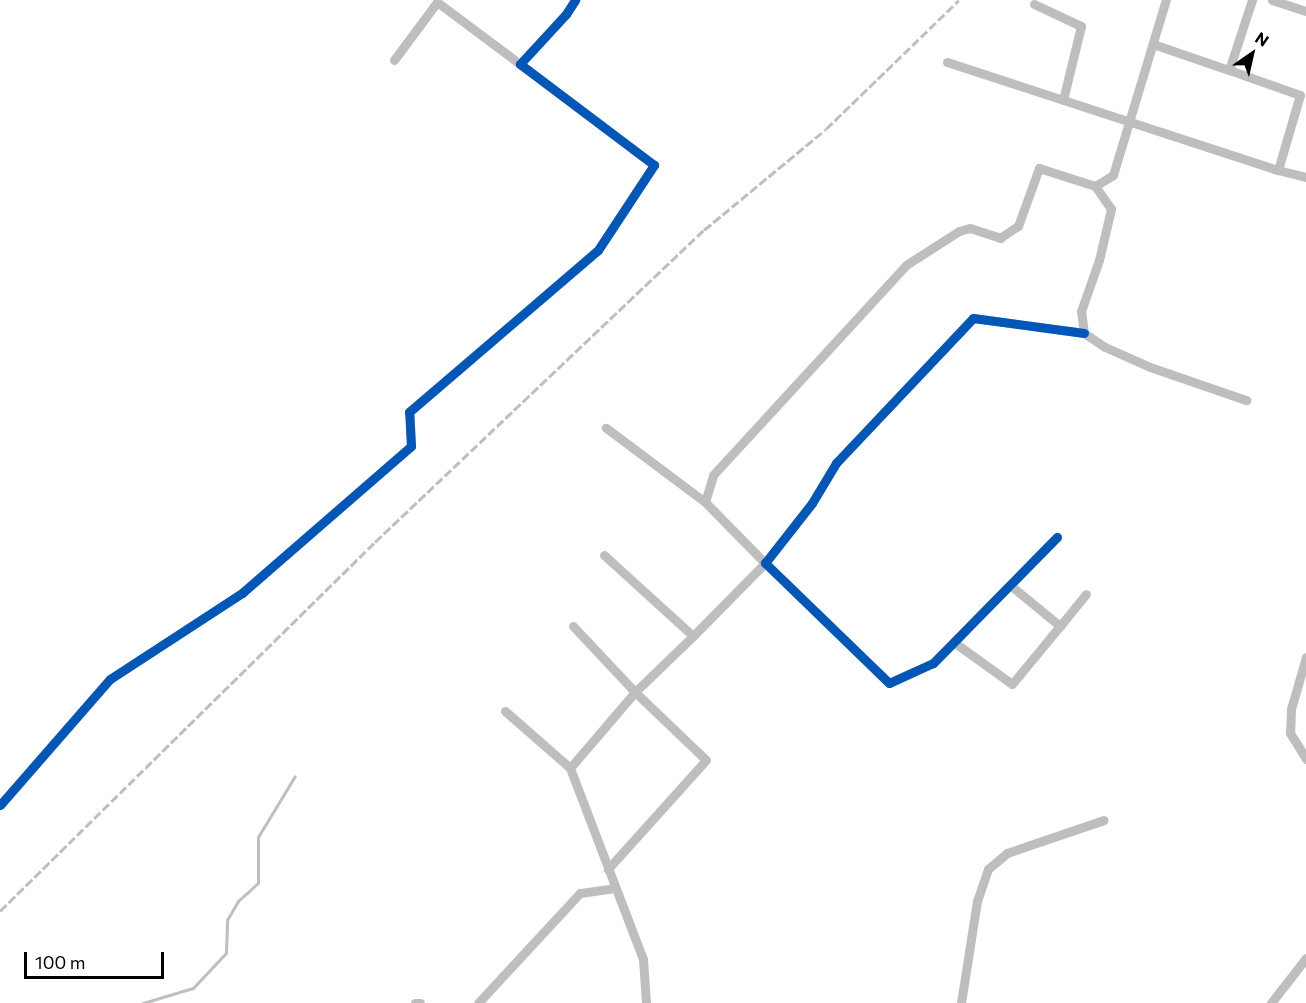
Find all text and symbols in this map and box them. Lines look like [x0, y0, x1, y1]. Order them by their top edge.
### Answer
north arrow [1222, 24, 1282, 84]
text: N [1252, 27, 1273, 50]
scale bar [27, 940, 166, 978]
text: 100 m [35, 951, 85, 973]

